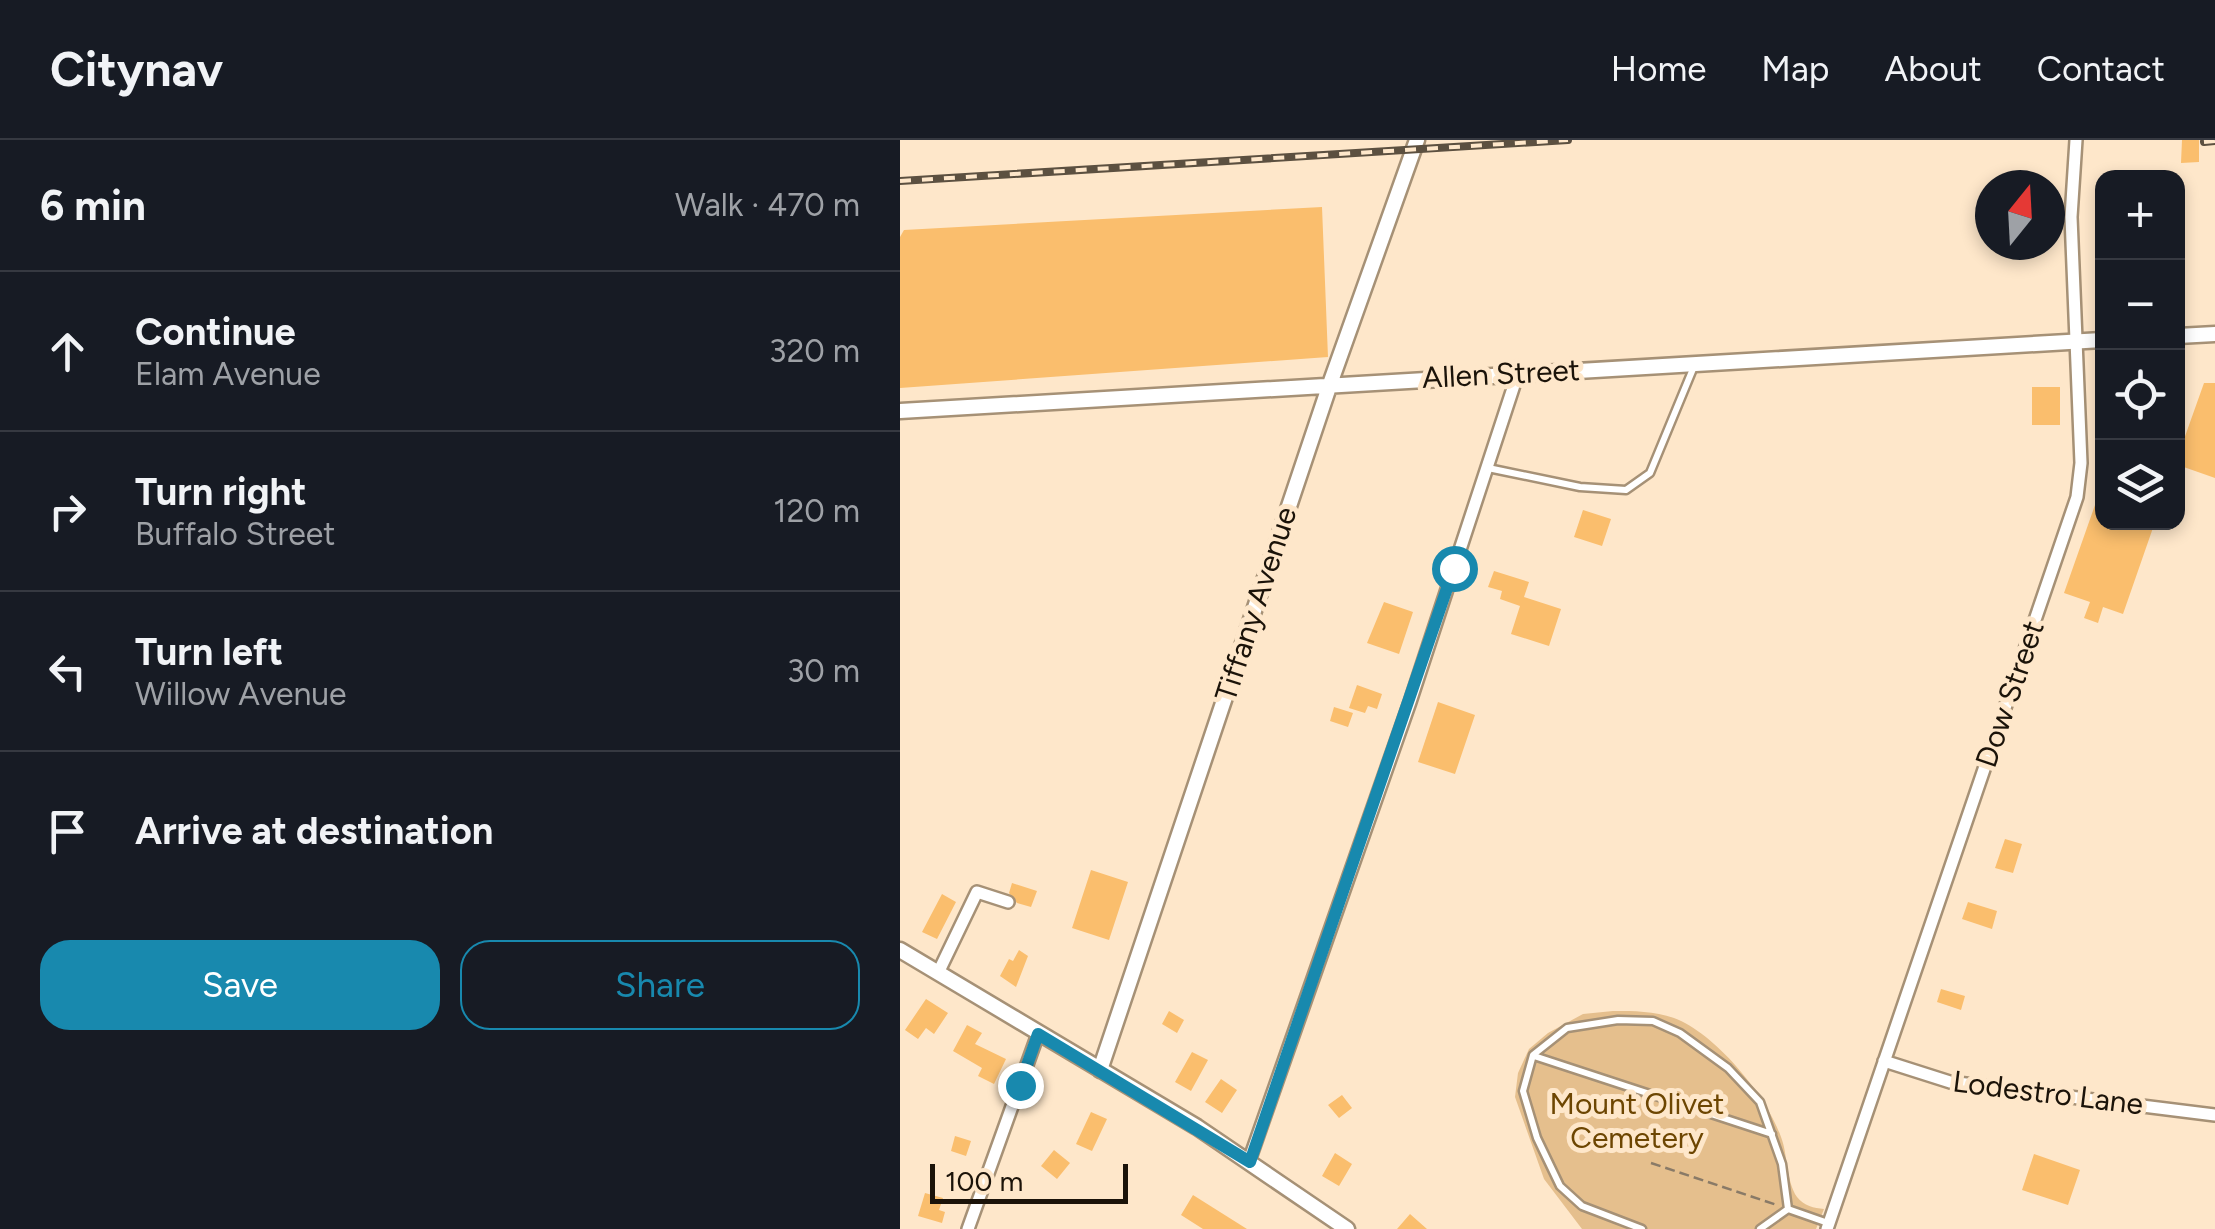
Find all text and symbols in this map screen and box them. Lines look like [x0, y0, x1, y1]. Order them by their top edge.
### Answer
text: Citynav [50, 40, 223, 98]
text: Home [1611, 48, 1706, 90]
text: Map [1761, 48, 1830, 90]
text: About [1885, 48, 1982, 90]
text: Contact [2037, 48, 2165, 90]
north arrow [1975, 170, 2065, 260]
map controls [2095, 170, 2185, 530]
button: + [2095, 170, 2185, 260]
text: 6 min [40, 180, 146, 231]
text: Walk · 470 m [675, 186, 860, 224]
button: − [2095, 260, 2185, 350]
text: Continue [135, 309, 296, 355]
icon: ahead [40, 324, 95, 379]
text: 320 m [769, 332, 860, 370]
button: locate [2095, 350, 2185, 440]
street label: Allen Street [1421, 351, 1581, 396]
text: Elam Avenue [135, 355, 321, 393]
button: layers [2095, 440, 2185, 530]
text: Turn right [135, 469, 307, 515]
icon: right [40, 484, 95, 539]
text: 120 m [773, 492, 860, 530]
street label: Tiffany Avenue [1207, 502, 1304, 706]
text: Buffalo Street [135, 515, 335, 553]
route start [1432, 546, 1478, 592]
street label: Dow Street [1967, 616, 2052, 772]
text: Turn left [135, 629, 283, 675]
icon: left [40, 644, 95, 699]
text: 30 m [787, 652, 860, 690]
text: Willow Avenue [135, 675, 347, 713]
icon: arrive [40, 804, 95, 859]
text: Arrive at destination [135, 808, 493, 854]
button: Save [40, 940, 440, 1030]
button: Share [460, 940, 860, 1030]
street label: Lodestro Lane [1951, 1062, 2145, 1123]
route end [998, 1063, 1044, 1109]
park label: Mount Olivet Cemetery [1550, 1085, 1724, 1156]
scale bar [930, 1159, 1128, 1204]
text: 100 m [945, 1164, 1023, 1198]

